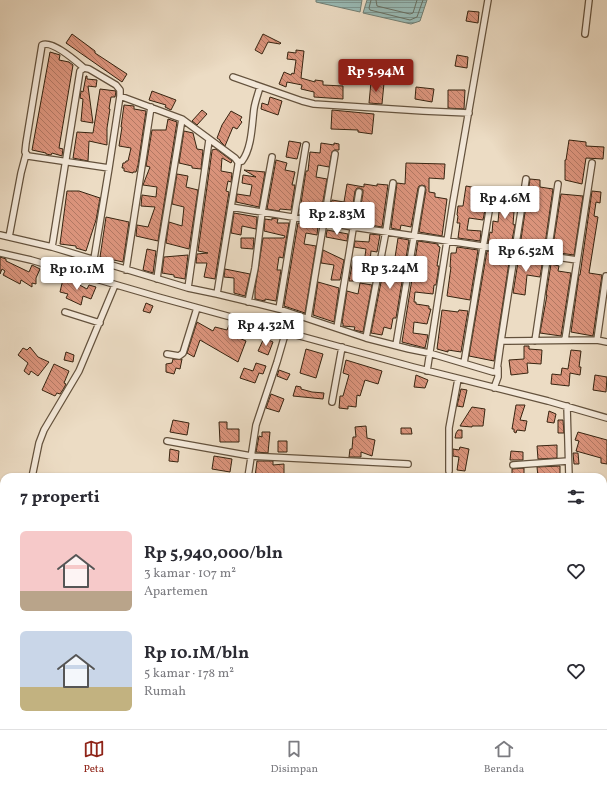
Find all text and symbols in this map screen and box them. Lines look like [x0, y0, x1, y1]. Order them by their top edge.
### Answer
pin: Rp 5.94M [335, 59, 417, 93]
text: Rp 5.94M [347, 63, 405, 81]
pin: Rp 4.6M [468, 186, 542, 220]
text: Rp 4.6M [479, 190, 531, 208]
pin: Rp 2.83M [296, 202, 378, 236]
text: Rp 2.83M [309, 206, 365, 224]
pin: Rp 6.52M [485, 239, 567, 273]
text: Rp 6.52M [498, 243, 554, 261]
pin: Rp 3.24M [349, 256, 431, 290]
pin: Rp 10.1M [36, 257, 118, 291]
text: Rp 3.24M [361, 260, 419, 278]
text: Rp 10.1M [50, 261, 104, 279]
pin: Rp 4.32M [225, 313, 307, 347]
text: Rp 4.32M [237, 317, 295, 335]
text: 7 properti [20, 486, 100, 509]
icon: filters [565, 486, 587, 508]
text: Rp 5,940,000/bln [144, 542, 283, 565]
icon: home [52, 547, 100, 595]
icon: heart [565, 560, 587, 582]
text: 3 kamar · 107 m² [144, 565, 236, 583]
text: Apartemen [144, 583, 208, 601]
text: Rp 10.1M/bln [144, 642, 249, 665]
icon: home [52, 647, 100, 695]
icon: heart [565, 660, 587, 682]
text: 5 kamar · 178 m² [144, 665, 234, 683]
text: Rumah [144, 683, 186, 701]
tab: Peta [83, 738, 105, 777]
tab: Disimpan [271, 738, 318, 777]
tab: Beranda [484, 738, 524, 777]

